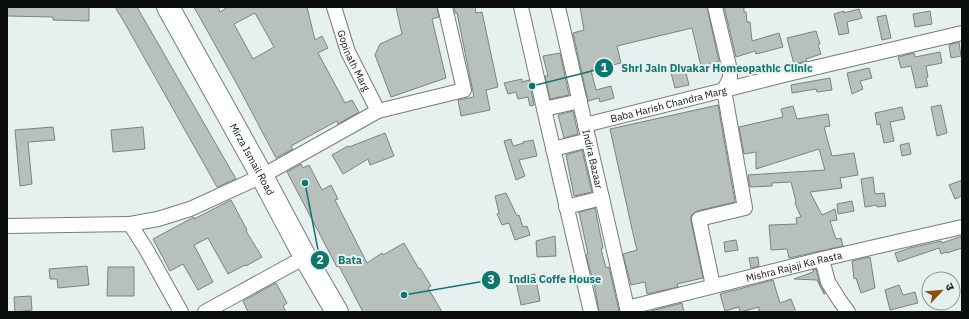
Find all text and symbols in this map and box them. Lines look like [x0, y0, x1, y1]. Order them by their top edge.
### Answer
street label: Gopinath Marg [334, 28, 373, 94]
callout: Shri Jain Divakar Homeopathic Clinic [594, 56, 821, 79]
text: 1 [600, 60, 608, 75]
text: Shri Jain Divakar Homeopathic Clinic [621, 61, 813, 75]
street label: Baba Harish Chandra Marg [609, 84, 729, 125]
street label: Mirza Ismail Road [227, 121, 277, 198]
street label: Indira Bazaar [579, 128, 606, 190]
street label: Mishra Rajaji Ka Rasta [745, 248, 844, 285]
callout: Bata [310, 249, 370, 272]
text: 2 [316, 252, 324, 267]
text: Bata [338, 253, 362, 267]
callout: India Coffe House [481, 268, 609, 291]
north arrow [921, 271, 961, 311]
text: 3 [487, 272, 495, 287]
text: India Coffe House [509, 272, 601, 286]
text: उ [942, 281, 958, 293]

